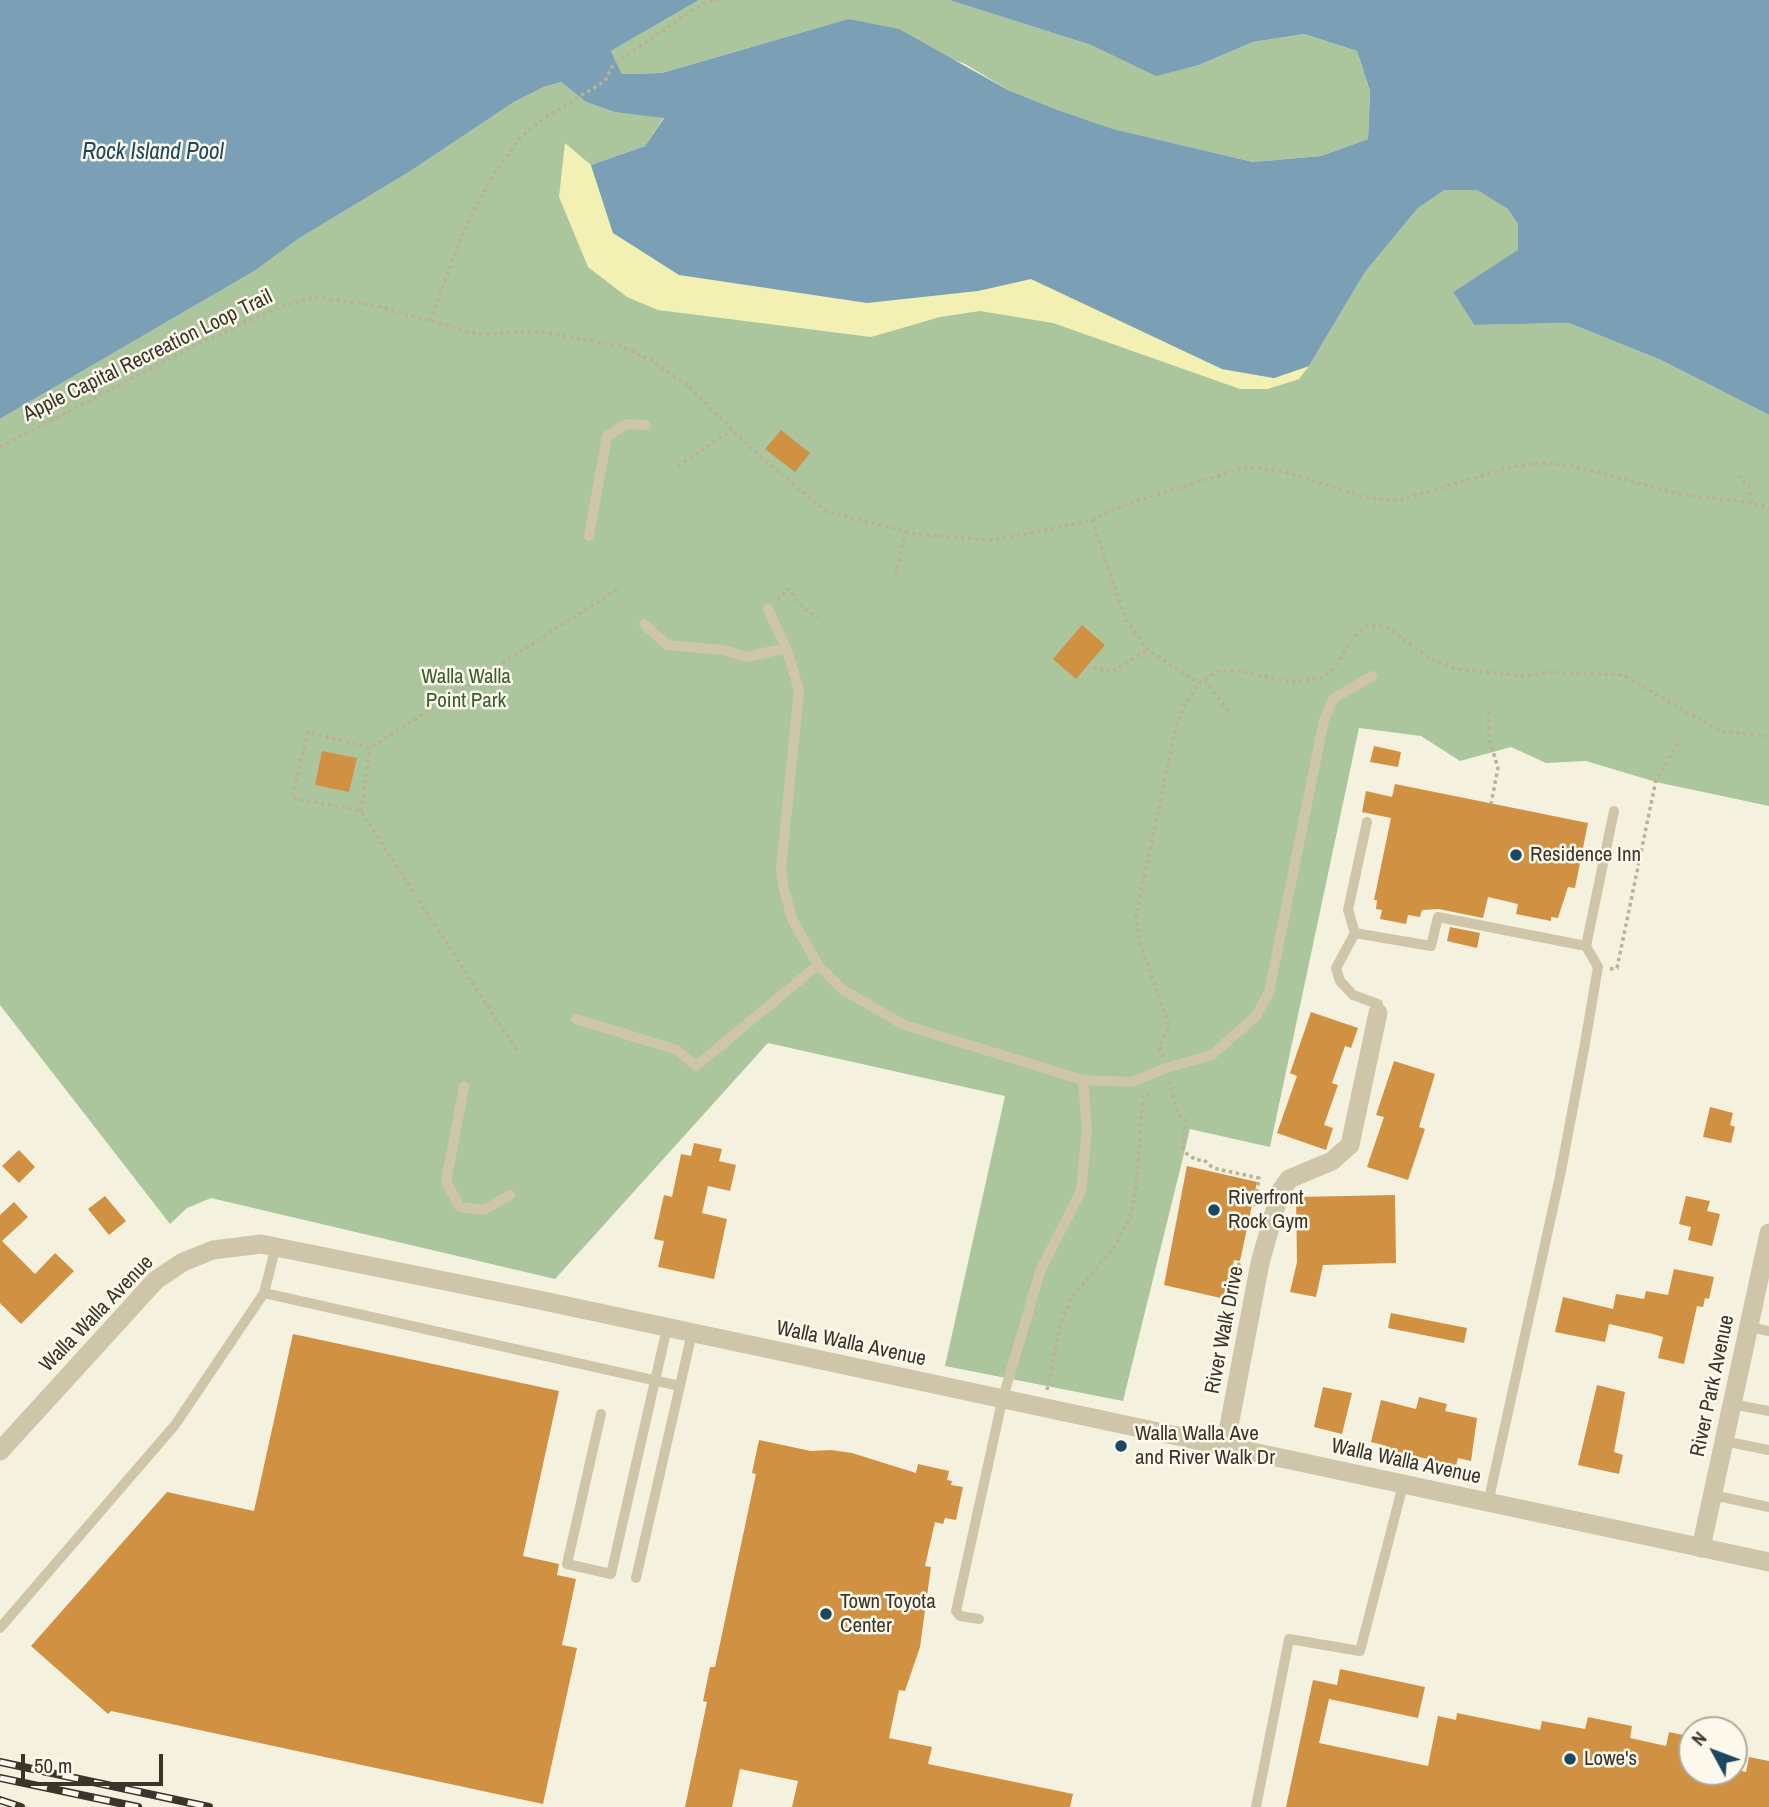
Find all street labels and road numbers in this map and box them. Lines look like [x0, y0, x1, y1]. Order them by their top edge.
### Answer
street label: Apple Capital Recreation Loop Trail [19, 285, 277, 427]
street label: Walla Walla Avenue [35, 1250, 159, 1378]
street label: River Walk Drive [1200, 1264, 1250, 1396]
street label: River Park Avenue [1686, 1313, 1740, 1459]
street label: Walla Walla Avenue [774, 1316, 928, 1372]
street label: Walla Walla Avenue [1329, 1434, 1483, 1490]

